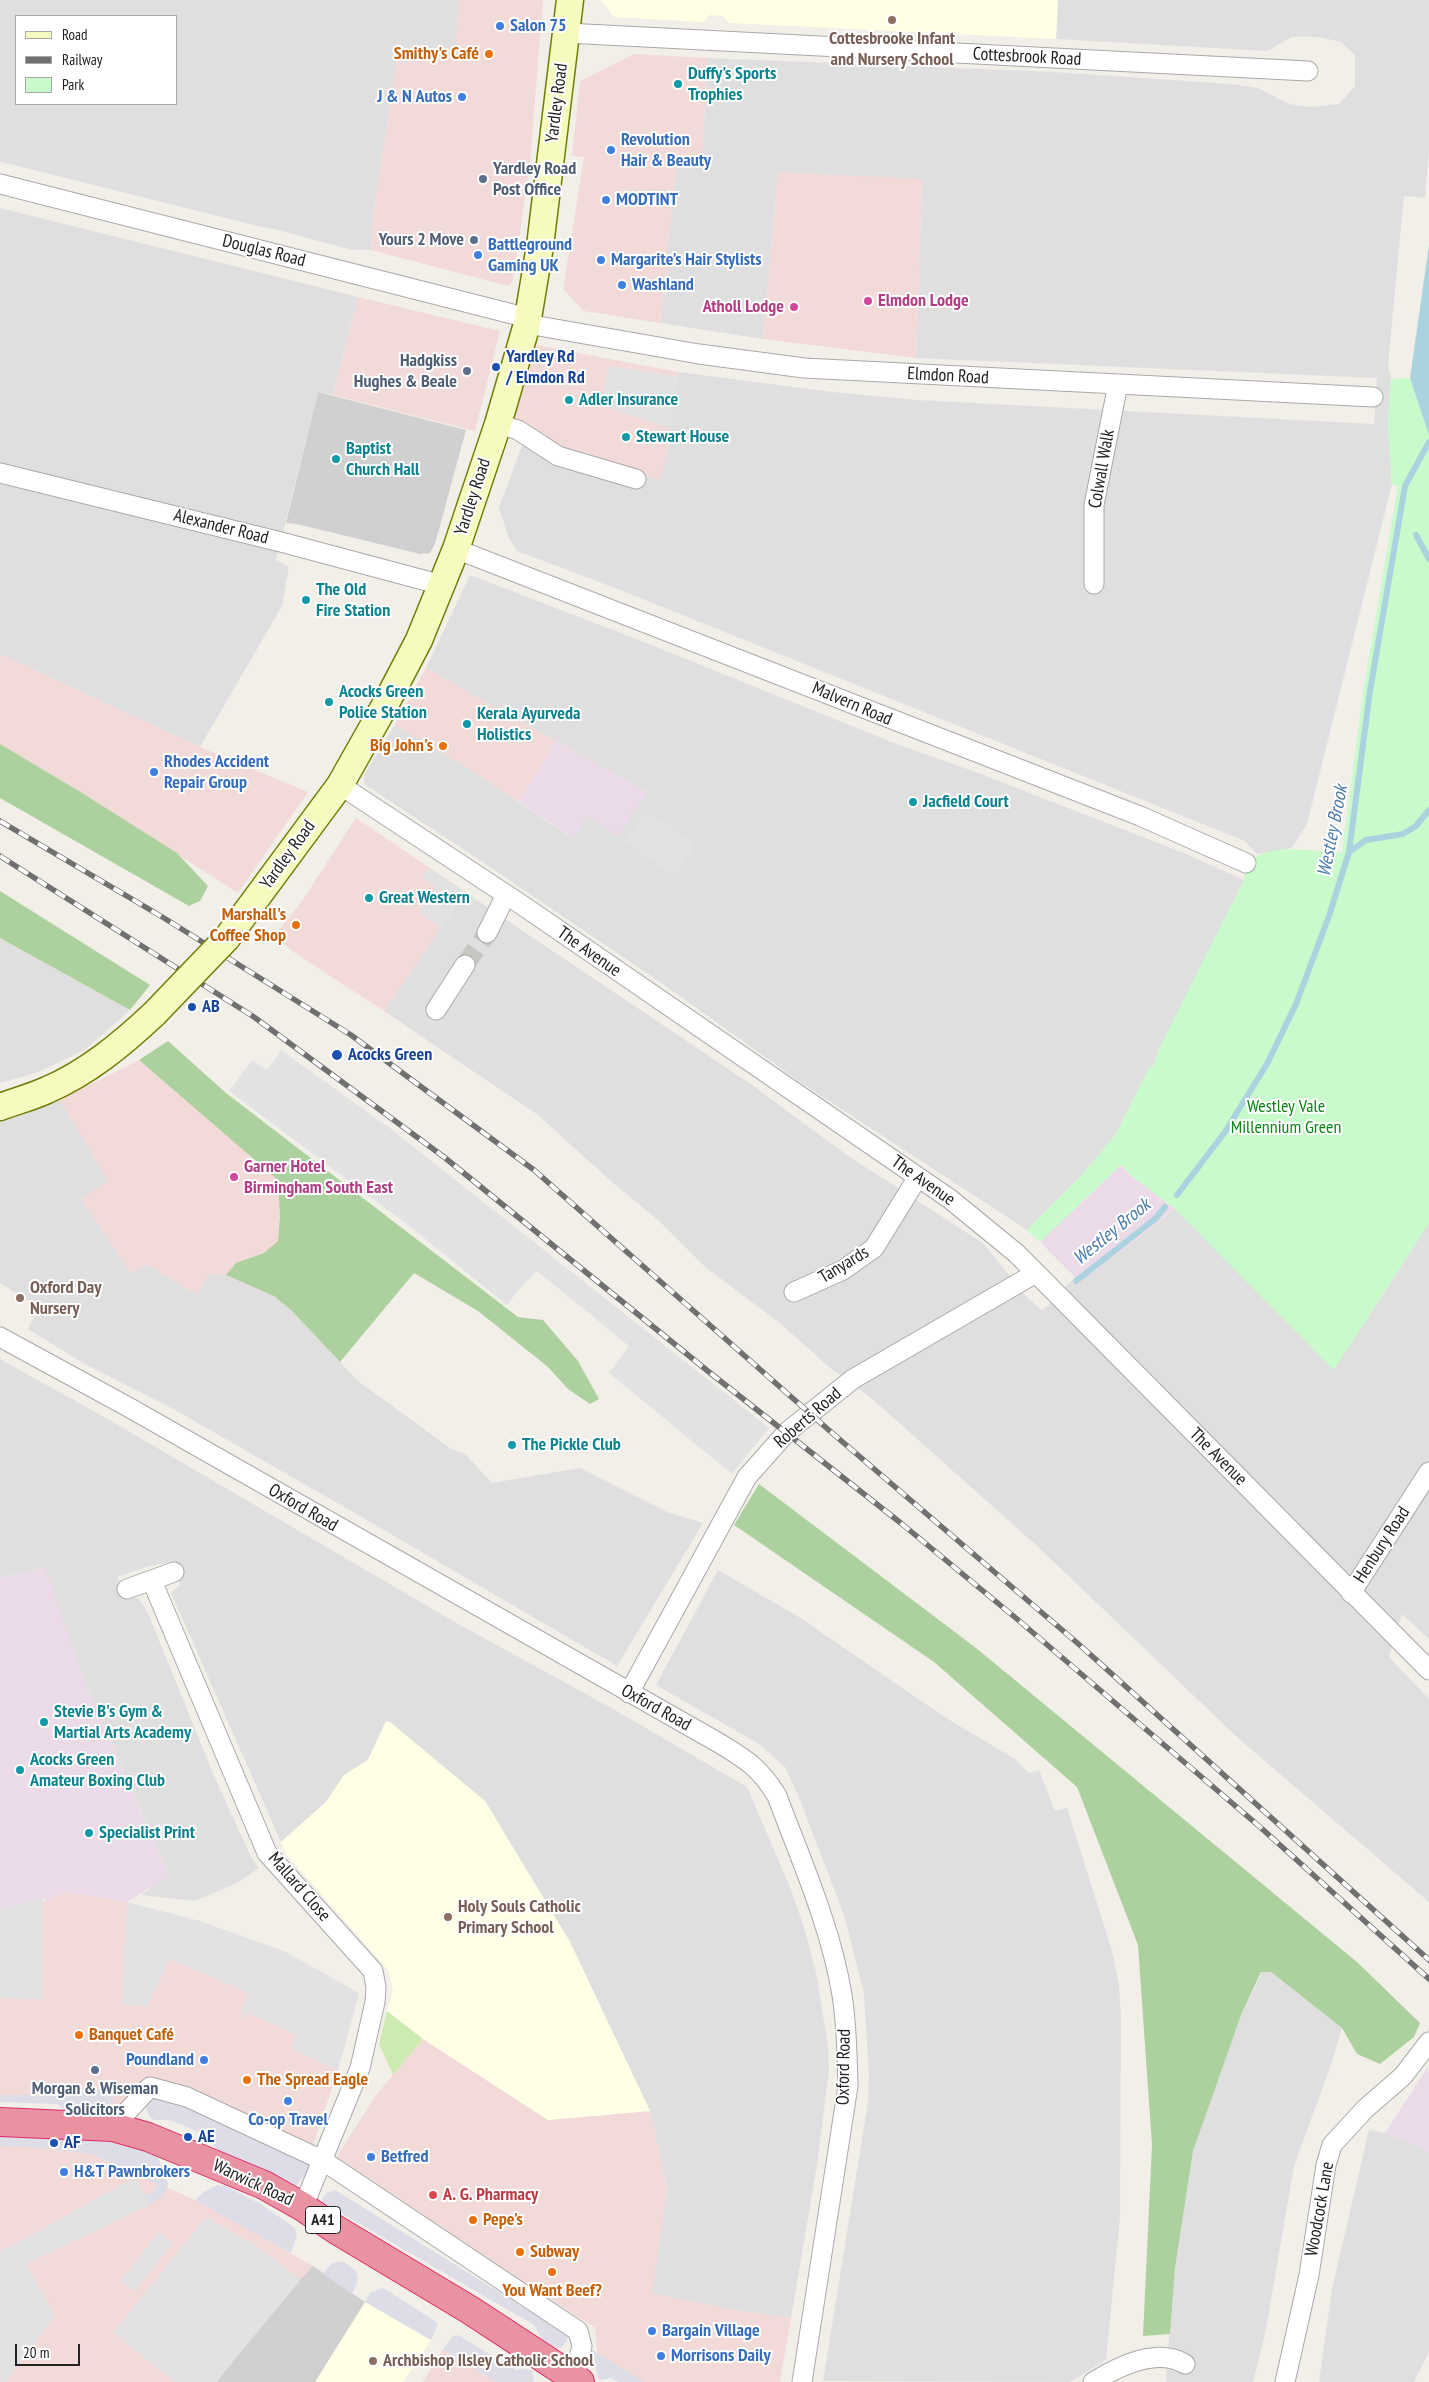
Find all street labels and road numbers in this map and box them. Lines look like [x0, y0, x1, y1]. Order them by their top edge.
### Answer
street label: Cottesbrook Road [972, 43, 1082, 71]
street label: Yardley Road [541, 62, 573, 144]
street label: Douglas Road [220, 230, 308, 272]
street label: Elmdon Road [907, 363, 989, 389]
street label: Colwall Walk [1084, 428, 1120, 510]
street label: Yardley Road [450, 456, 496, 538]
street label: Alexander Road [171, 505, 271, 549]
street label: Malvern Road [809, 678, 895, 730]
street label: Yardley Road [256, 816, 320, 894]
street label: The Avenue [553, 922, 625, 982]
street label: The Avenue [887, 1151, 959, 1211]
street label: Tanyards [815, 1242, 873, 1288]
street label: Roberts Road [770, 1383, 846, 1453]
street label: The Avenue [1185, 1424, 1251, 1490]
street label: Oxford Road [265, 1480, 341, 1536]
street label: Henbury Road [1349, 1503, 1415, 1587]
street label: Oxford Road [617, 1680, 695, 1736]
street label: Mallard Close [263, 1848, 335, 1926]
street label: Oxford Road [833, 2029, 855, 2105]
street label: Warwick Road [209, 2155, 297, 2211]
street label: Woodcock Lane [1301, 2160, 1339, 2258]
road number: A41 [306, 2206, 340, 2234]

